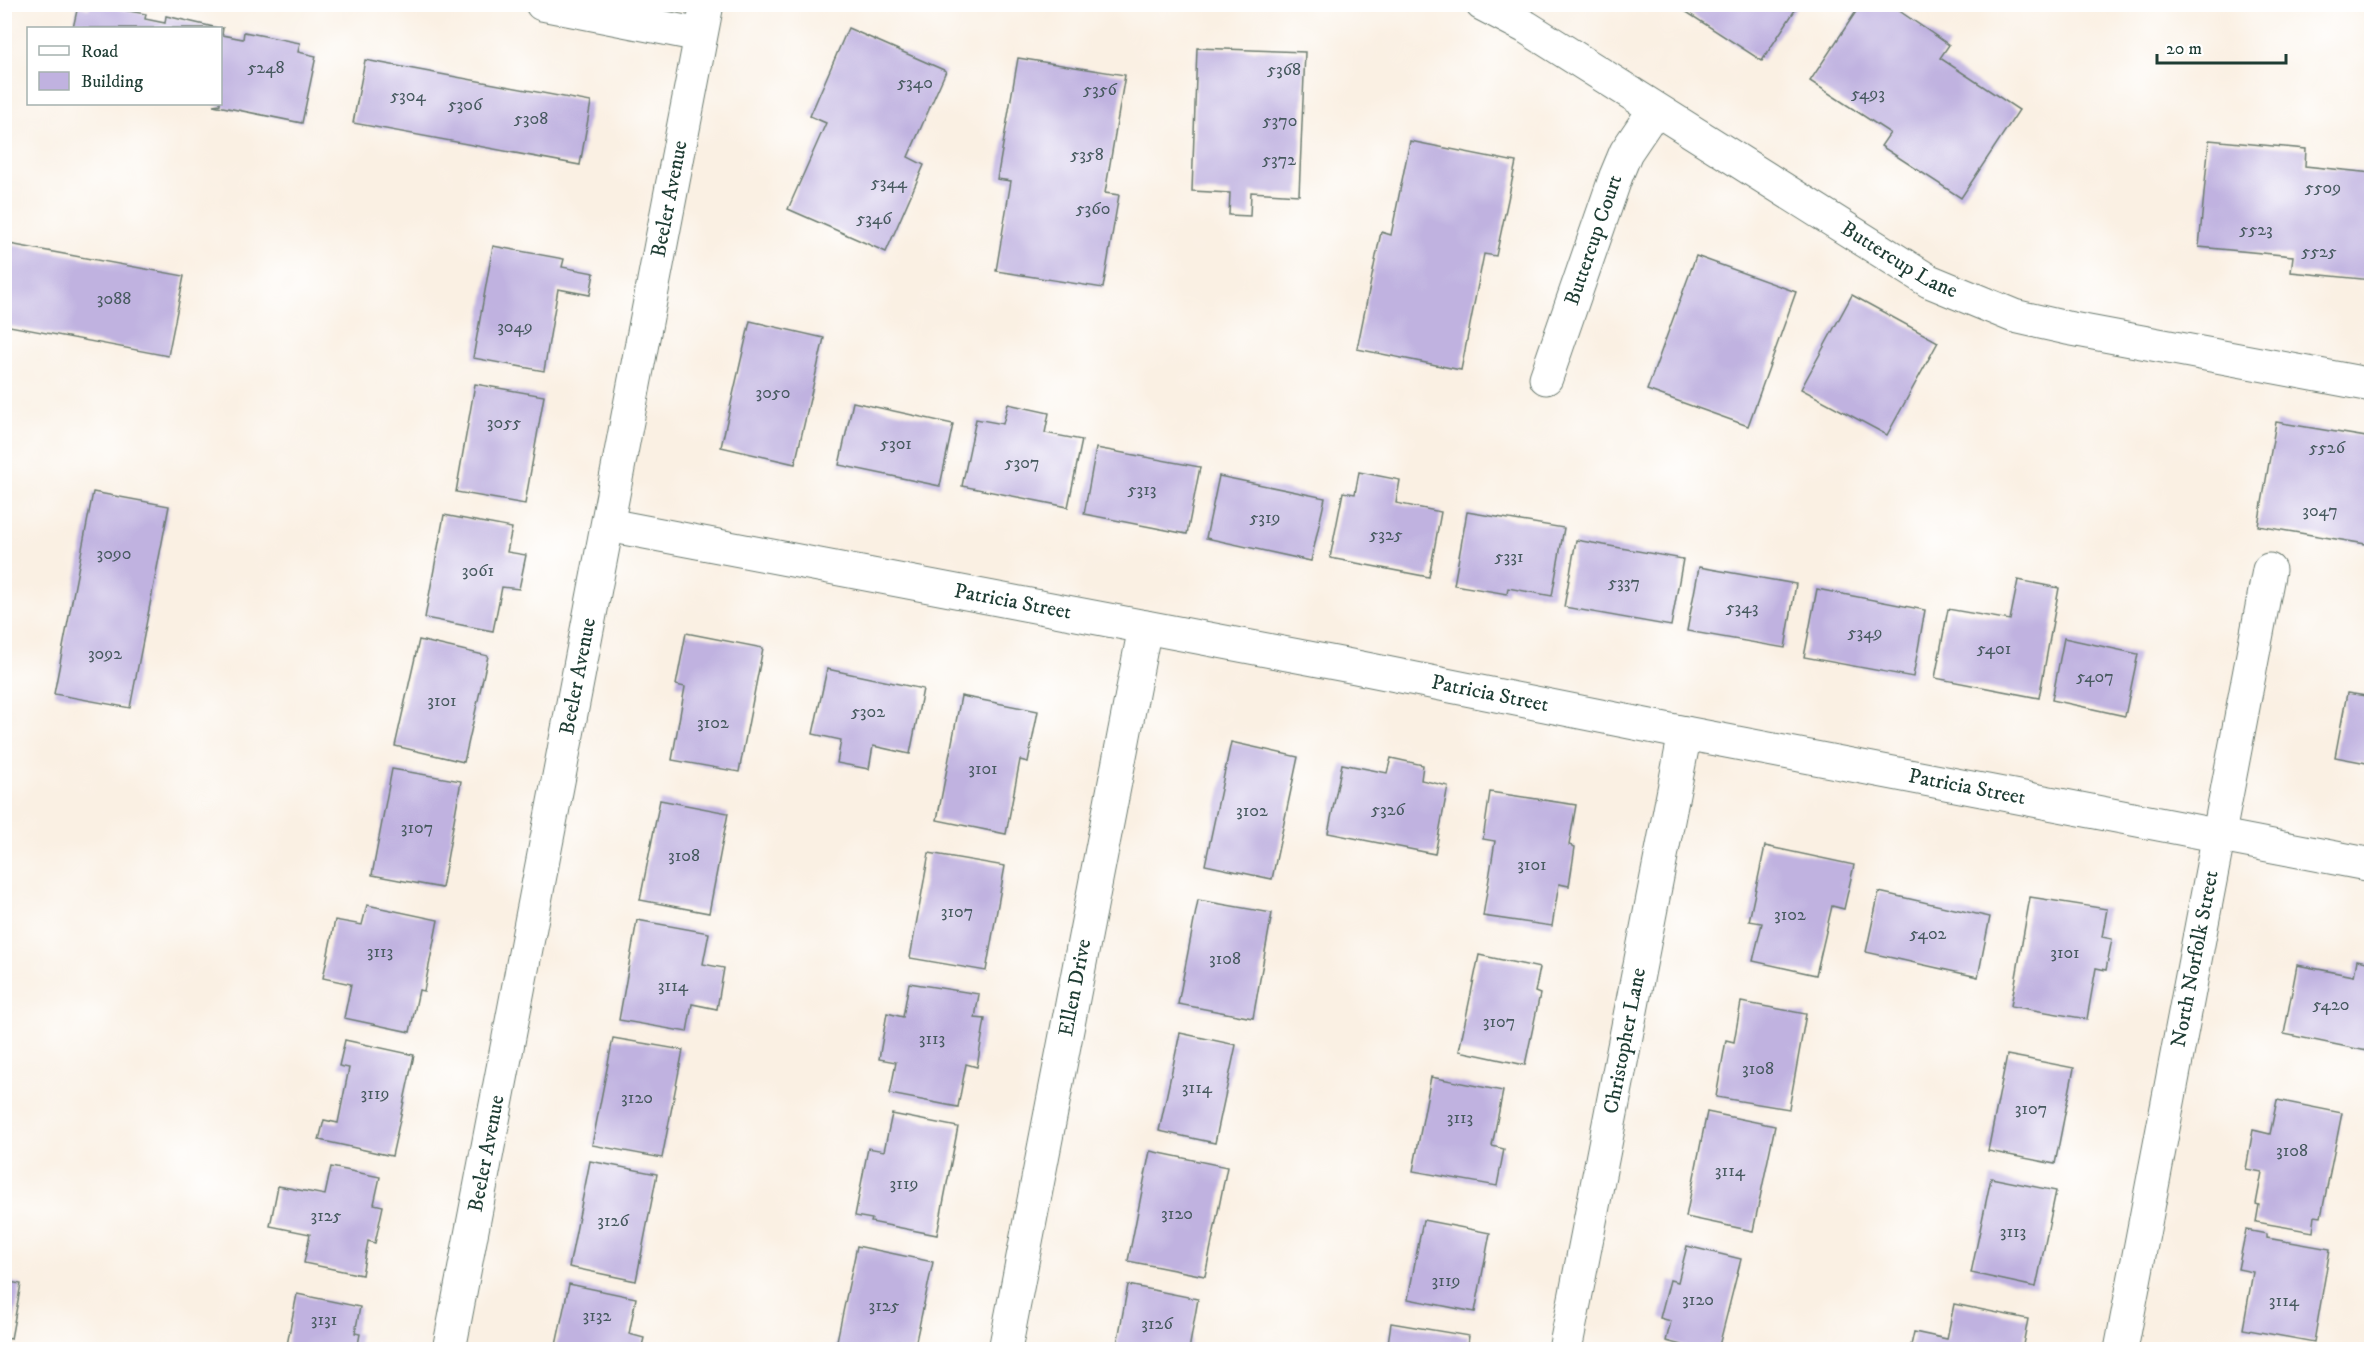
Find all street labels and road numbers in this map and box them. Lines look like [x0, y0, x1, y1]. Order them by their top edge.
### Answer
street label: Beeler Avenue [646, 138, 694, 260]
street label: Buttercup Court [1559, 171, 1629, 309]
street label: Buttercup Lane [1836, 216, 1962, 304]
street label: Patricia Street [952, 578, 1074, 626]
street label: Beeler Avenue [554, 615, 602, 737]
street label: Patricia Street [1429, 669, 1551, 718]
street label: Patricia Street [1906, 763, 2028, 811]
street label: North Norfolk Street [2166, 868, 2225, 1050]
street label: Ellen Drive [1053, 937, 1097, 1039]
street label: Christopher Lane [1598, 965, 1652, 1116]
street label: Beeler Avenue [463, 1093, 511, 1214]

